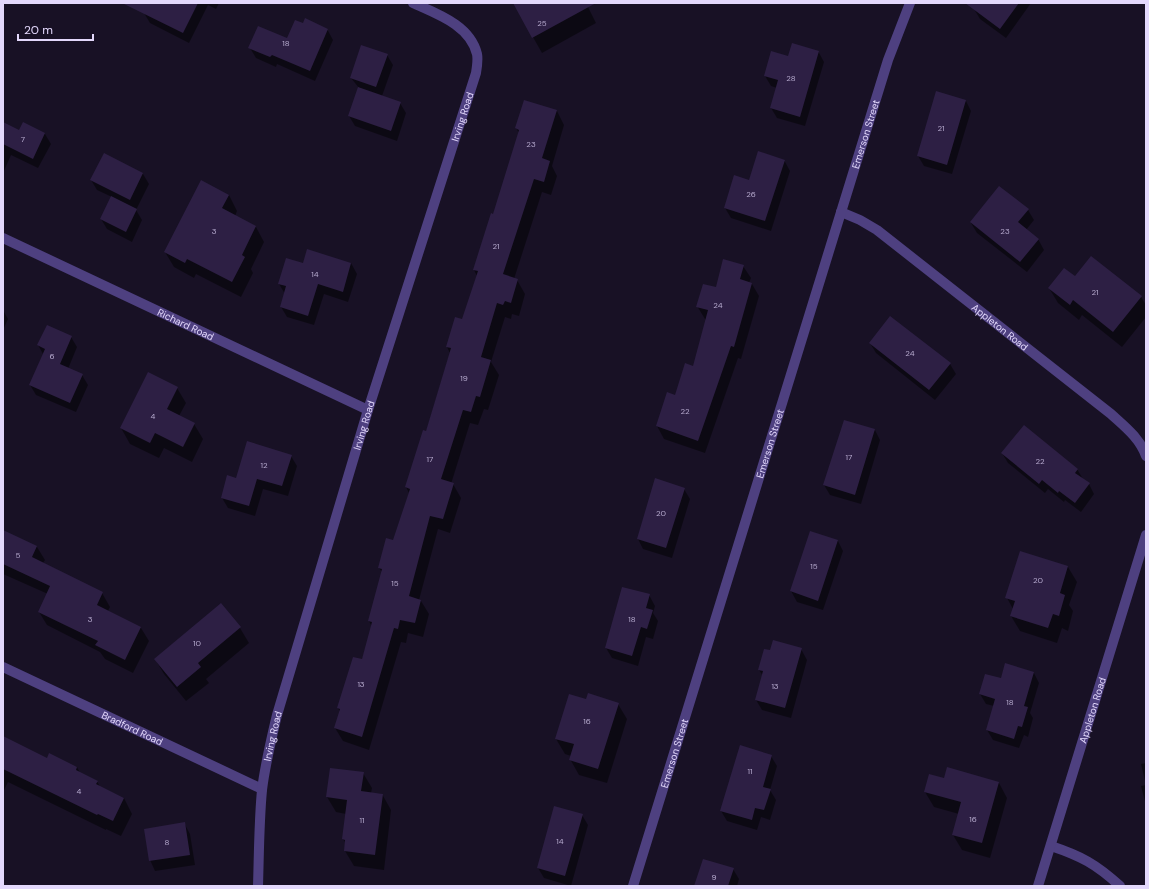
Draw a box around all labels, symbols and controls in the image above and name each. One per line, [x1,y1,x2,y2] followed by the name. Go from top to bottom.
[18,16,93,42] scale bar
[537,18,547,28] house number: 25
[24,22,53,38] text: 20 m
[282,38,290,48] house number: 18
[786,73,796,83] house number: 28
[449,90,476,143] street label: Irving Road
[849,98,882,170] street label: Emerson Street
[937,123,945,133] house number: 21
[21,134,25,144] house number: 7
[526,139,536,149] house number: 23
[746,189,756,199] house number: 26
[212,226,217,236] house number: 3
[1000,226,1010,236] house number: 23
[492,241,500,251] house number: 21
[311,269,319,279] house number: 14
[1091,287,1099,297] house number: 21
[713,300,723,310] house number: 24
[969,301,1031,353] street label: Appleton Road
[155,306,216,343] street label: Richard Road
[905,348,915,358] house number: 24
[49,351,55,361] house number: 6
[460,373,468,383] house number: 19
[350,399,378,452] street label: Irving Road
[680,406,690,416] house number: 22
[753,407,787,480] street label: Emerson Street
[151,411,156,421] house number: 4
[846,452,852,462] house number: 17
[427,454,433,464] house number: 17
[1035,456,1045,466] house number: 22
[260,460,268,470] house number: 12
[656,508,667,518] house number: 20
[16,550,21,560] house number: 5
[810,561,818,571] house number: 15
[1033,575,1044,585] house number: 20
[391,578,399,588] house number: 15
[88,614,93,624] house number: 3
[628,614,636,624] house number: 18
[193,638,202,648] house number: 10
[1076,676,1109,745] street label: Appleton Road
[357,679,365,689] house number: 13
[771,681,779,691] house number: 13
[1006,697,1014,707] house number: 18
[99,708,165,748] street label: Bradford Road
[261,710,285,762] street label: Irving Road
[583,716,591,726] house number: 16
[658,717,691,790] street label: Emerson Street
[748,766,753,776] house number: 11
[77,786,82,796] house number: 4
[969,814,977,824] house number: 16
[360,815,365,825] house number: 11
[556,836,564,846] house number: 14
[165,837,170,847] house number: 8
[711,872,717,882] house number: 9

